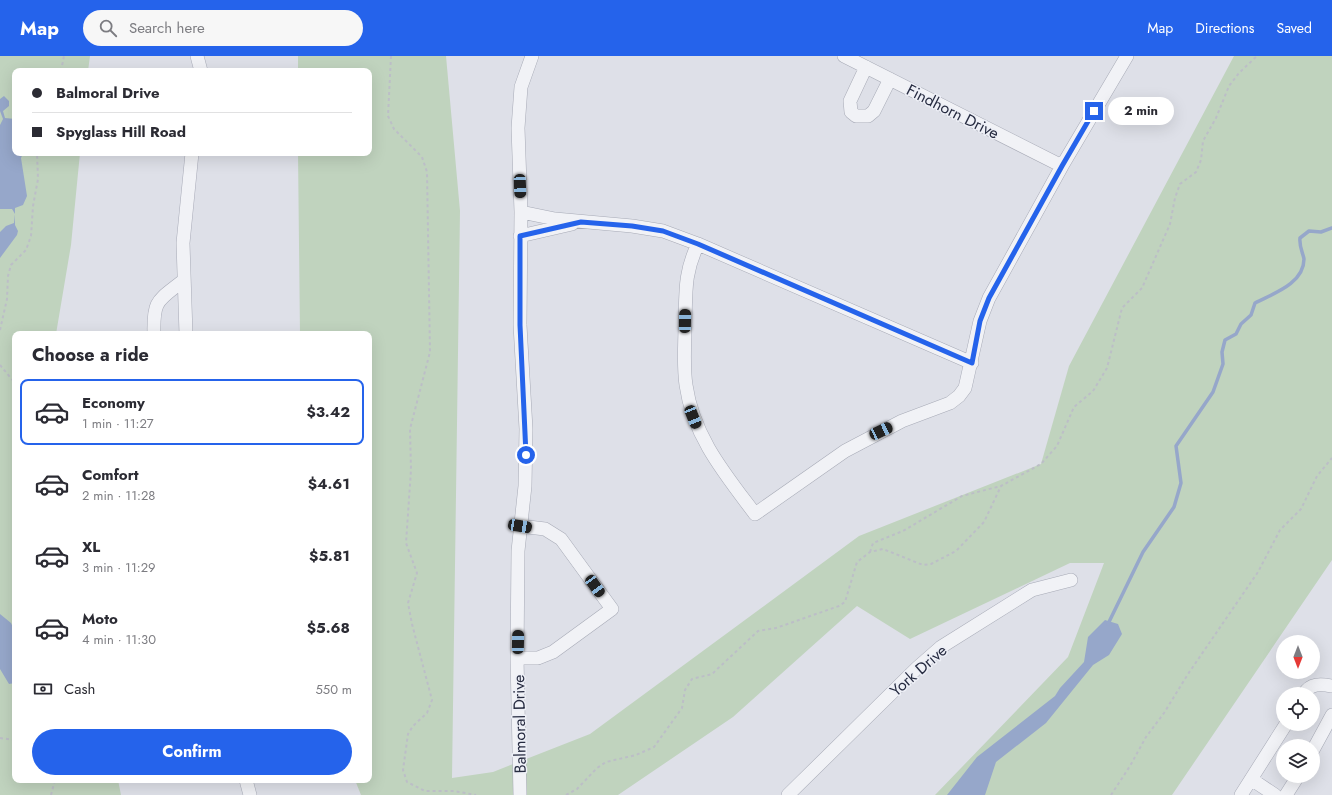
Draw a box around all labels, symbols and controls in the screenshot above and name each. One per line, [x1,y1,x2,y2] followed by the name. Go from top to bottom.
[83,10,363,46] search box
[20,15,59,42] text: Map
[97,17,119,39] icon: search
[129,17,205,39] text: Search here
[1147,18,1173,38] text: Map
[1195,18,1255,38] text: Directions
[1277,18,1312,38] text: Saved
[903,78,1003,145] street label: Findhorn Drive
[56,82,160,104] text: Balmoral Drive
[1108,97,1174,125] callout: 2 min
[1124,101,1158,120] text: 2 min
[1085,102,1103,120] route end
[56,121,186,143] text: Spyglass Hill Road
[514,174,526,198] car
[679,309,691,333] car
[32,342,149,368] text: Choose a ride
[82,392,145,414] text: Economy
[34,394,70,430] icon: car
[306,401,350,423] text: $3.42
[683,404,703,430] car
[82,414,154,433] text: 1 min · 11:27
[868,420,894,442] car
[517,446,535,464] route start
[82,464,139,486] text: Comfort
[34,466,70,502] icon: car
[308,473,350,495] text: $4.61
[82,486,155,505] text: 2 min · 11:28
[507,518,533,534] car
[82,536,100,558] text: XL
[34,538,70,574] icon: car
[309,545,350,567] text: $5.81
[82,558,156,577] text: 3 min · 11:29
[583,573,607,599] car
[82,608,118,630] text: Moto
[34,610,70,646] icon: car
[307,617,350,639] text: $5.68
[82,630,156,649] text: 4 min · 11:30
[512,630,524,654] car
[1276,635,1320,679] north arrow
[1276,635,1320,783] map controls
[885,639,952,702] street label: York Drive
[507,674,532,774] street label: Balmoral Drive
[32,678,54,700] icon: cash
[64,678,95,700] text: Cash
[315,680,352,699] text: 550 m
[1276,687,1320,731] button: locate
[32,729,352,775] button: Confirm
[1276,739,1320,783] button: layers

